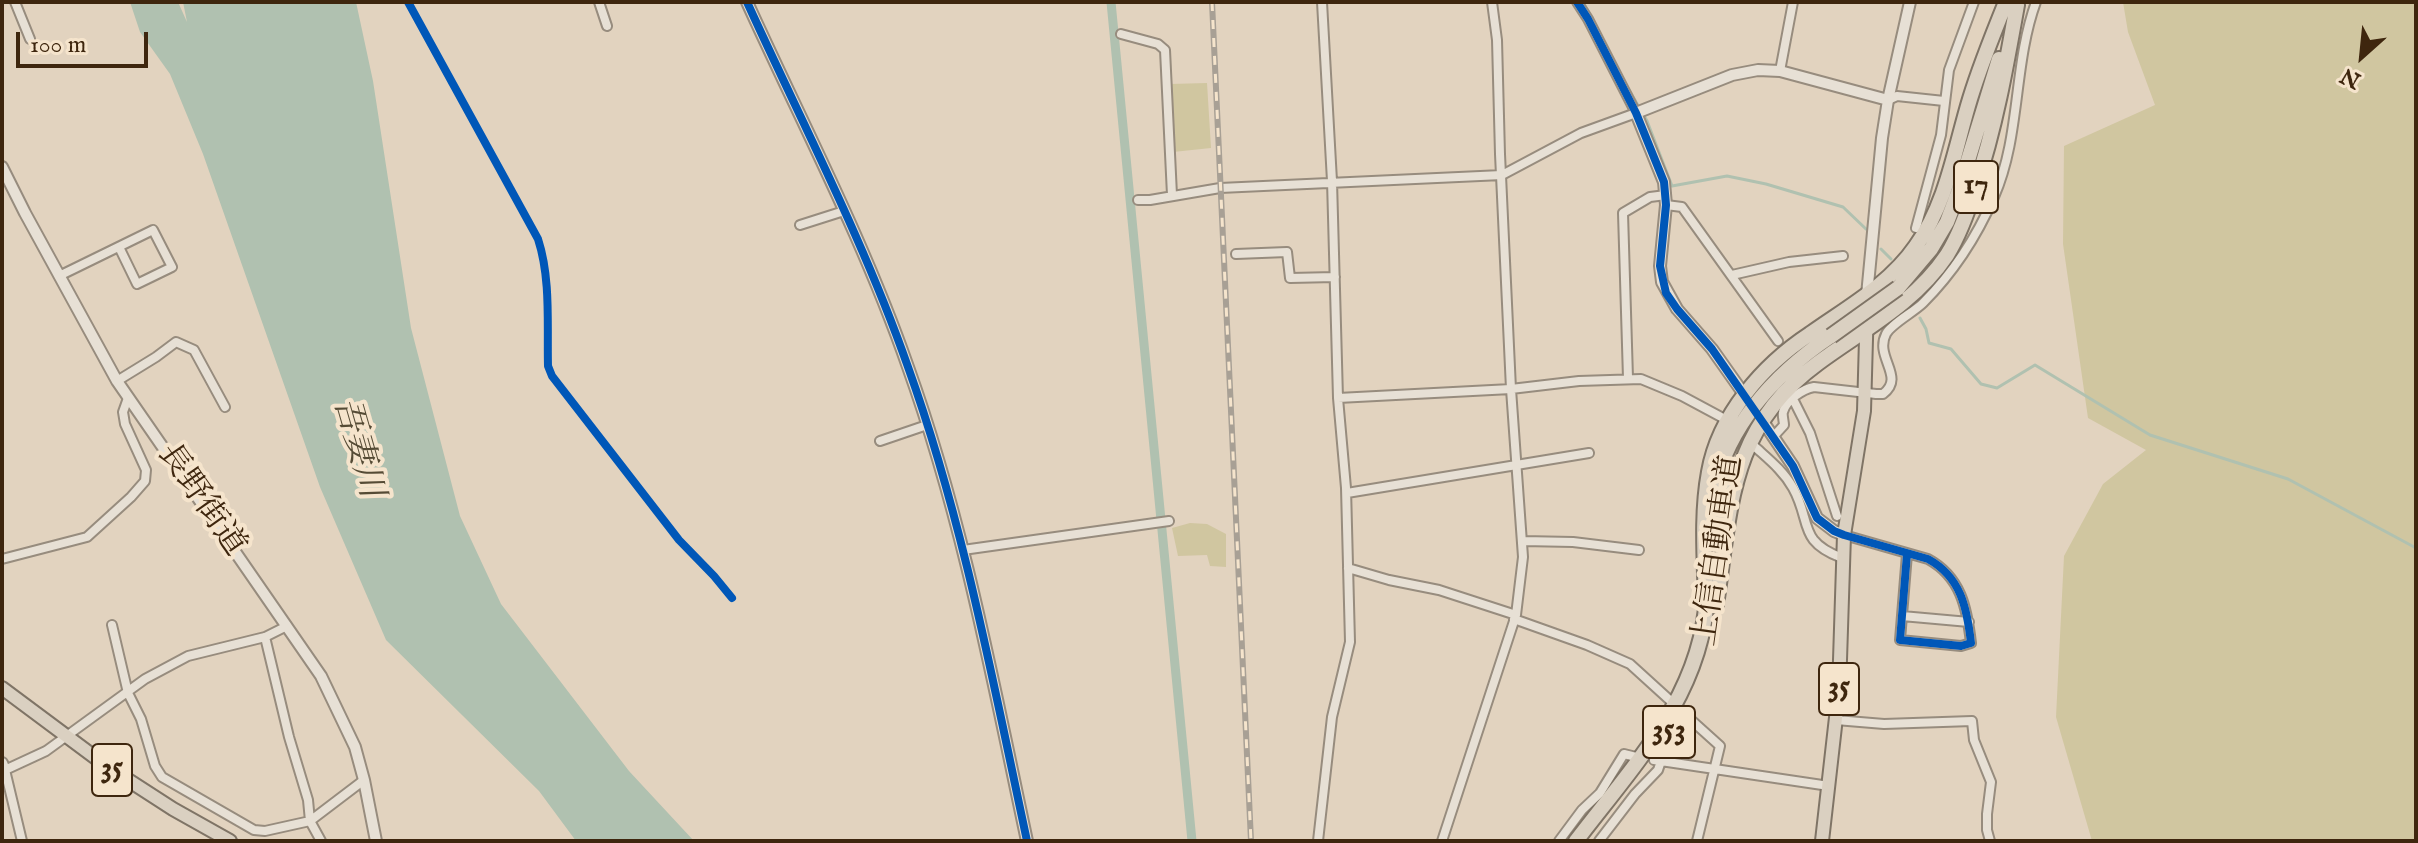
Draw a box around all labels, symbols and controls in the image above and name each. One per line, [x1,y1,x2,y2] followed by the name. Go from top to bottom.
[20,16,152,66] scale bar
[2322,16,2402,96] north arrow
[30,30,86,61] text: 100 m
[2336,61,2366,94] text: N
[1954,161,1998,213] road number: 17
[322,393,390,503] water label: 吾妻川
[148,438,252,564] street label: 長野街道
[1688,453,1752,649] street label: 上信自動車道
[1819,663,1859,715] road number: 35
[1643,706,1695,758] road number: 353
[92,744,132,796] road number: 35

